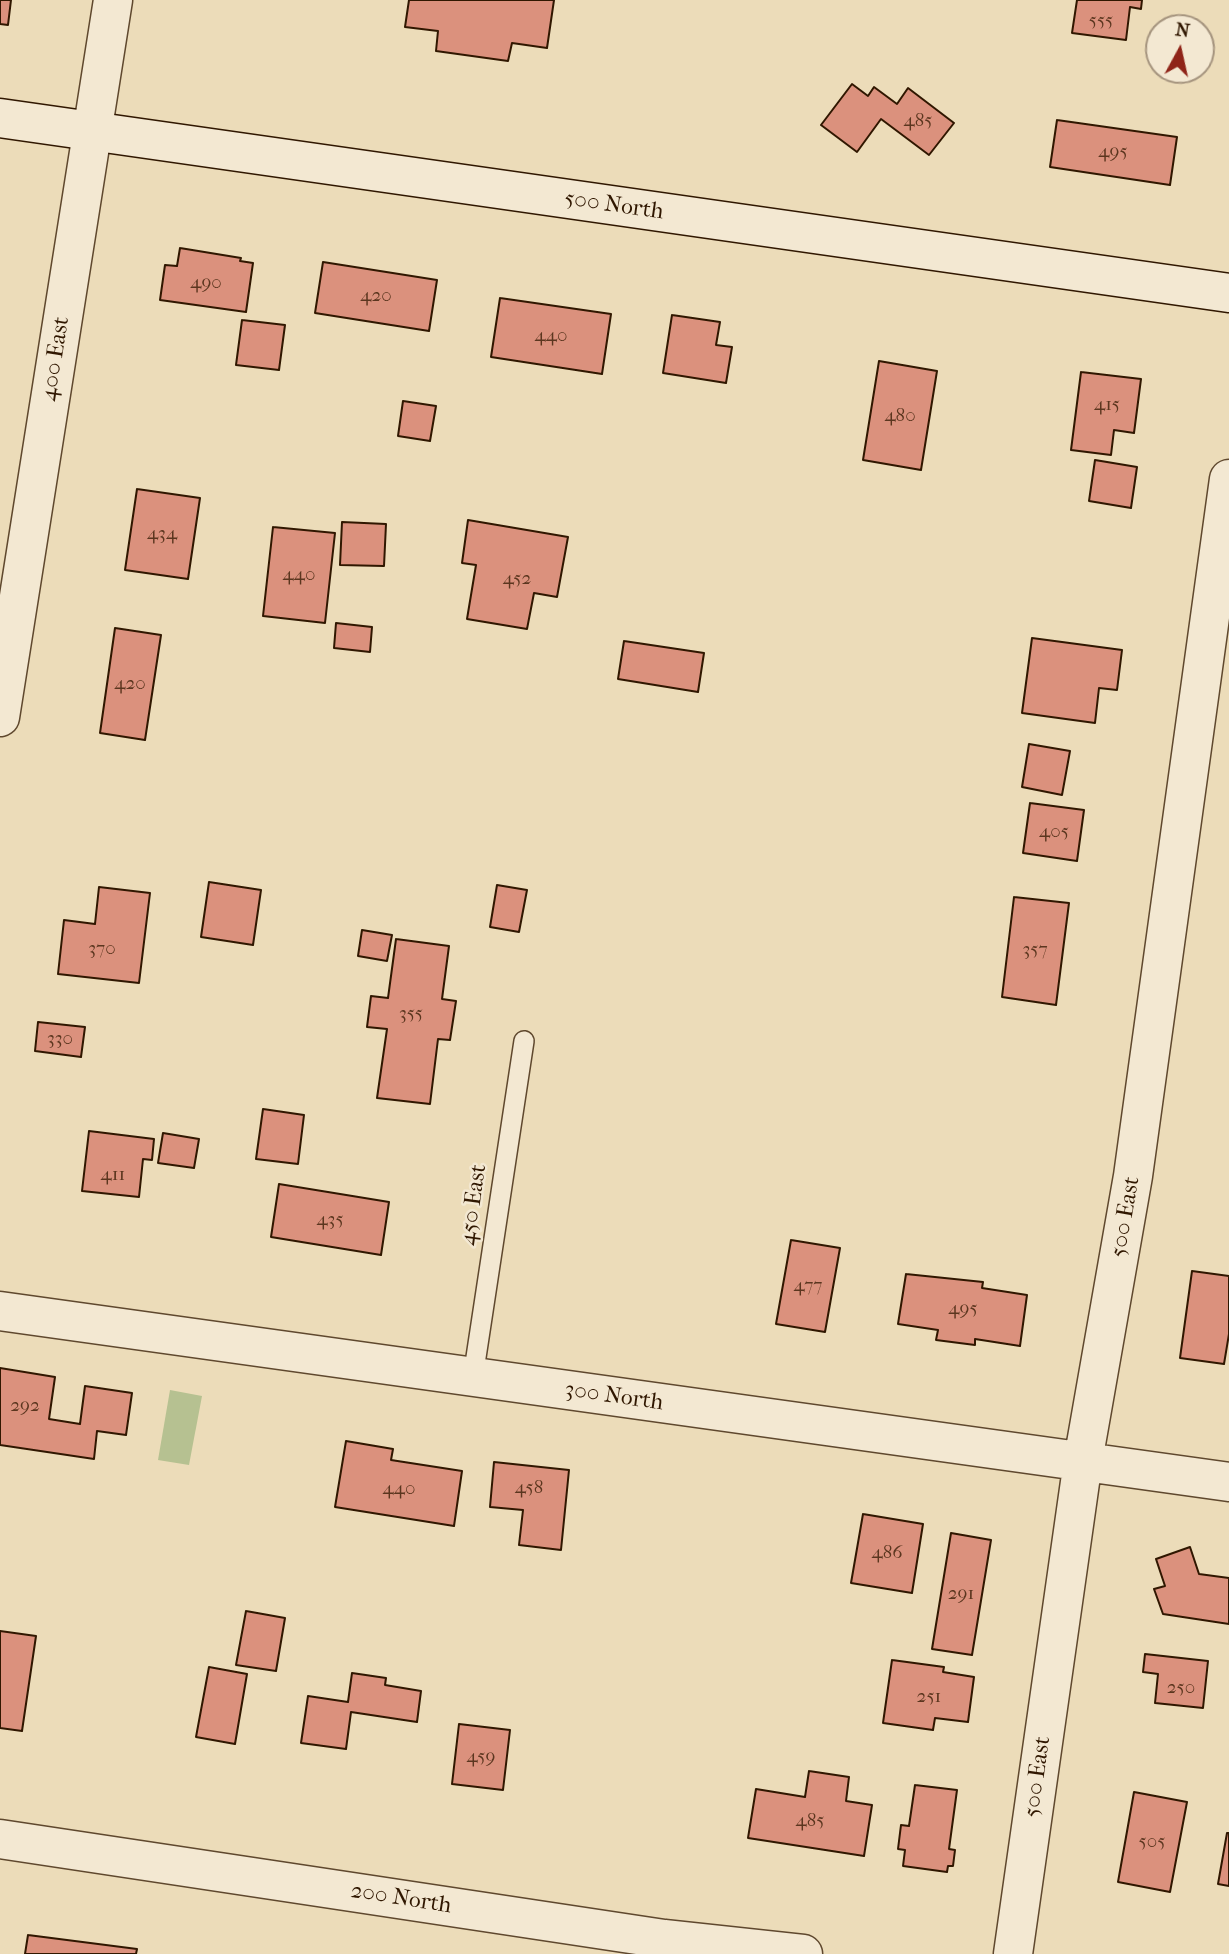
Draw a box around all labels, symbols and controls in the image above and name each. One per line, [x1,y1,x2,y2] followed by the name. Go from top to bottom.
[1089,10,1113,32] house number: 555
[1145,14,1215,84] north arrow
[1174,18,1191,42] text: N
[904,110,932,132] house number: 485
[1098,141,1128,163] house number: 495
[563,185,665,227] street label: 500 North
[190,272,222,294] house number: 490
[360,285,392,307] house number: 420
[36,315,76,403] street label: 400 East
[534,325,568,347] house number: 440
[1094,394,1120,416] house number: 415
[884,405,916,427] house number: 480
[147,523,177,545] house number: 434
[282,564,316,586] house number: 440
[503,568,531,590] house number: 452
[114,673,146,695] house number: 420
[1039,821,1069,843] house number: 405
[88,938,116,960] house number: 370
[1022,939,1048,961] house number: 357
[399,1003,423,1025] house number: 355
[47,1028,73,1050] house number: 330
[455,1163,493,1247] street label: 450 East
[101,1164,125,1186] house number: 411
[1105,1174,1147,1260] street label: 500 East
[316,1209,344,1231] house number: 435
[793,1275,823,1297] house number: 477
[948,1298,978,1320] house number: 495
[563,1376,665,1418] street label: 300 North
[10,1395,40,1417] house number: 292
[515,1477,543,1499] house number: 458
[382,1478,416,1500] house number: 440
[871,1542,903,1564] house number: 486
[948,1583,974,1605] house number: 291
[1167,1677,1195,1699] house number: 250
[917,1686,941,1708] house number: 251
[1019,1735,1057,1819] street label: 500 East
[467,1746,495,1768] house number: 459
[796,1810,824,1832] house number: 485
[1139,1831,1165,1853] house number: 505
[349,1877,453,1921] street label: 200 North

